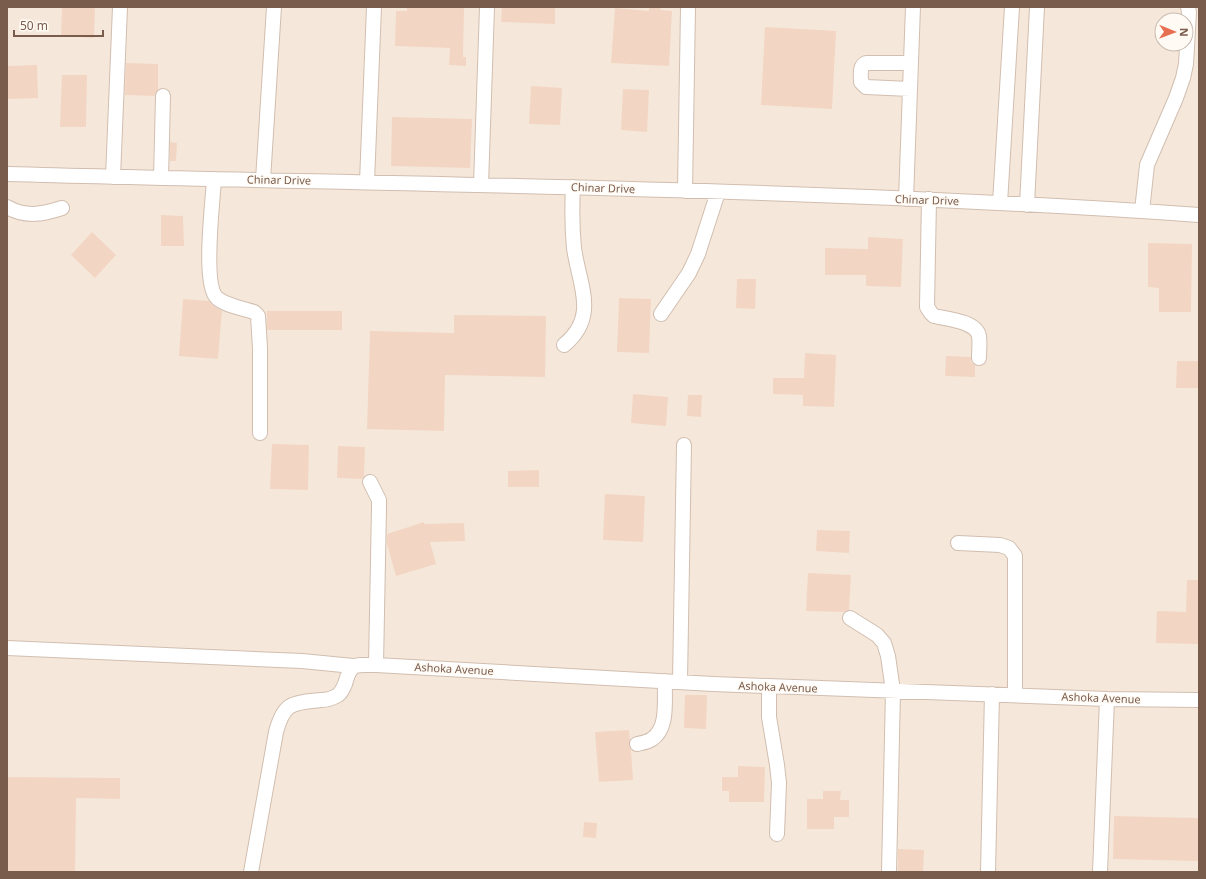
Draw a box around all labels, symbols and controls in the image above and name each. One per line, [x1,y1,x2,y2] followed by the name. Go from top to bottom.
[14,12,103,38] scale bar
[1154,12,1194,52] north arrow
[20,17,48,34] text: 50 m
[1177,28,1192,37] text: N
[247,171,311,188] street label: Chinar Drive
[571,179,635,196] street label: Chinar Drive
[895,191,959,208] street label: Chinar Drive
[414,659,494,678] street label: Ashoka Avenue
[738,678,818,695] street label: Ashoka Avenue
[1061,689,1141,706] street label: Ashoka Avenue

